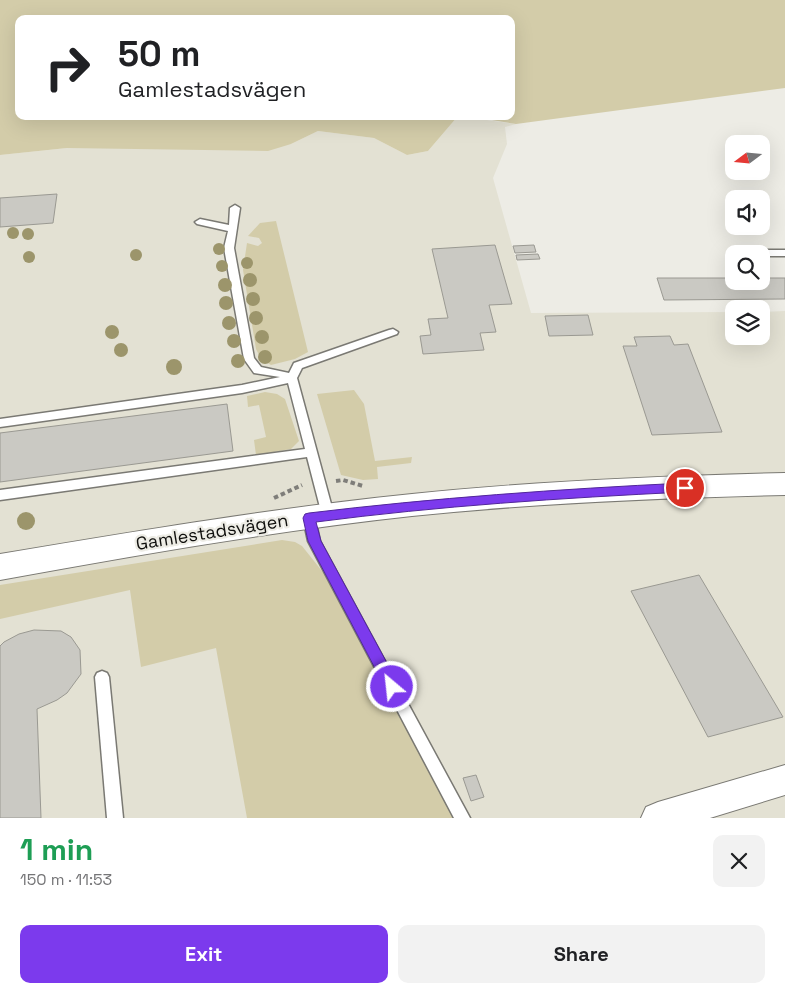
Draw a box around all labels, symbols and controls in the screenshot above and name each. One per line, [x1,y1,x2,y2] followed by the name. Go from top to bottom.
[118,32,200,76] text: 50 m
[35,35,100,100] icon: right
[118,75,306,103] text: Gamlestadsvägen
[725,135,770,180] north arrow
[725,135,770,345] map controls
[725,190,770,235] button: sound
[725,245,770,290] button: search
[725,300,770,345] button: layers
[664,467,706,509] pin
[671,474,699,502] icon: arrive
[134,508,290,555] street label: Gamlestadsvägen
[365,660,417,712] position arrow
[20,830,93,869] text: 1 min
[713,835,765,887] button: close
[20,869,112,890] text: 150 m · 11:53
[20,925,388,983] button: Exit
[398,925,765,983] button: Share

